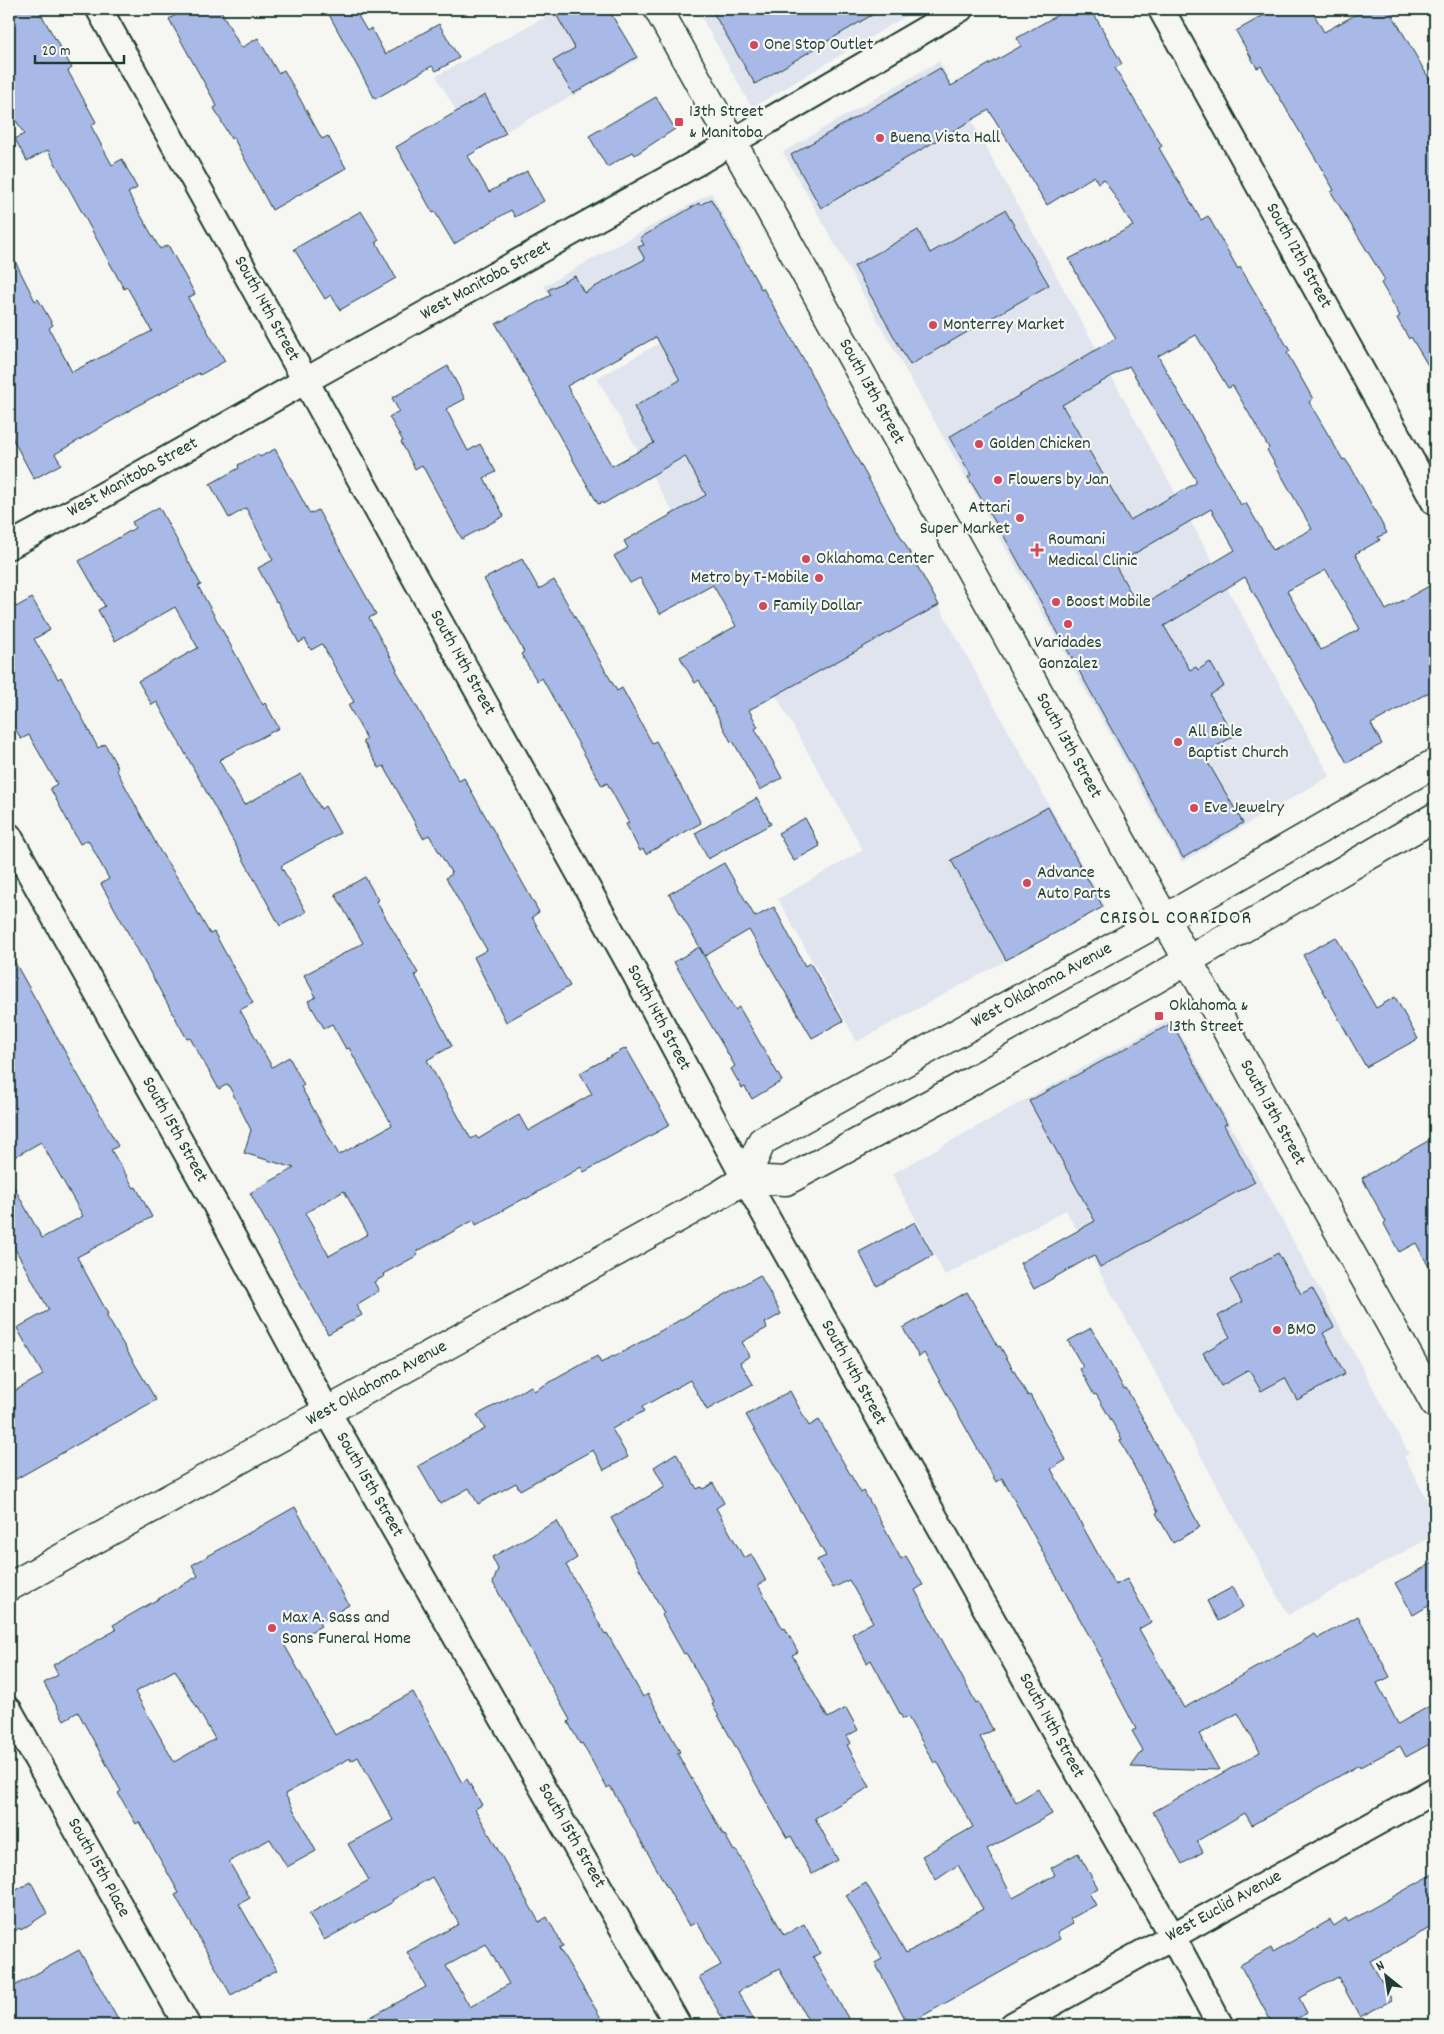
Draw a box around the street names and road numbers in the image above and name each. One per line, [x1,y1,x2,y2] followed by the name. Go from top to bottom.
[1259,199,1338,314] street label: South 12th Street
[416,235,556,327] street label: West Manitoba Street
[227,252,305,366] street label: South 14th Street
[832,335,911,450] street label: South 13th Street
[63,432,203,524] street label: West Manitoba Street
[423,606,501,720] street label: South 14th Street
[1029,689,1108,804] street label: South 13th Street
[967,937,1117,1035] street label: West Oklahoma Avenue
[620,961,697,1076] street label: South 14th Street
[1233,1056,1312,1171] street label: South 13th Street
[135,1072,214,1188] street label: South 15th Street
[814,1316,892,1430] street label: South 14th Street
[302,1335,452,1433] street label: West Oklahoma Avenue
[329,1428,409,1543] street label: South 15th Street
[1012,1669,1090,1783] street label: South 14th Street
[531,1779,611,1894] street label: South 15th Street
[60,1814,136,1922] street label: South 15th Place
[1161,1865,1287,1949] street label: West Euclid Avenue

